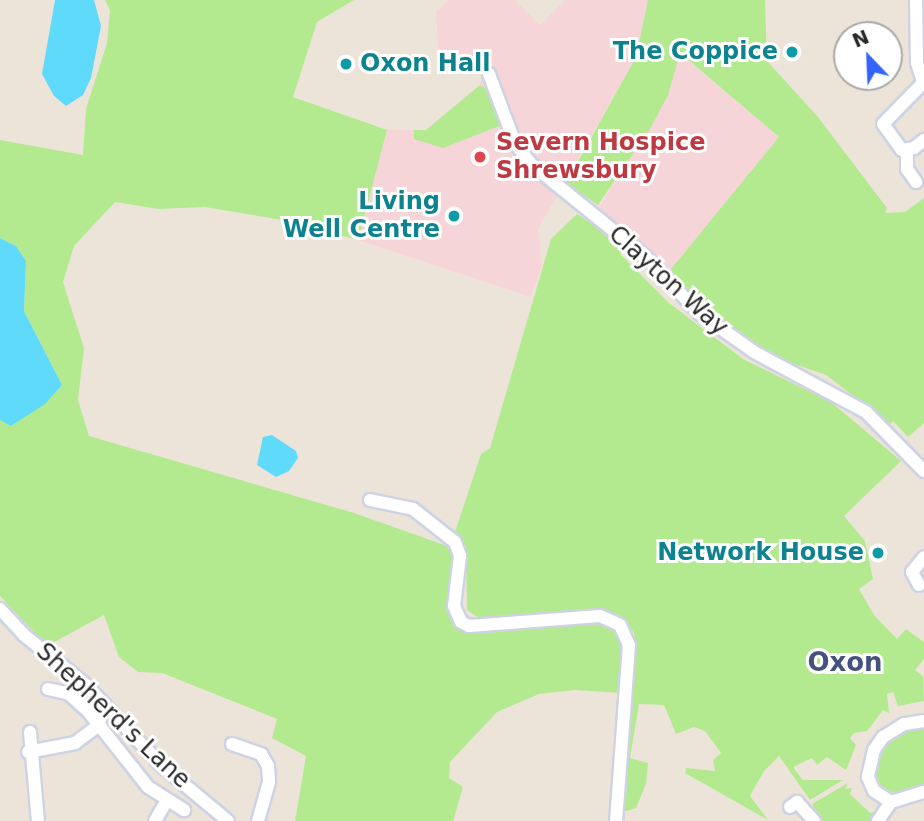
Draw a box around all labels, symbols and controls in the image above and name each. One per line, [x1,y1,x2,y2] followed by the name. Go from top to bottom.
[833,21,903,91] north arrow
[849,25,872,52] text: N
[613,38,778,66] place label: The Coppice
[784,44,800,60] marker: The Coppice
[360,50,491,78] place label: Oxon Hall
[338,56,354,72] marker: Oxon Hall
[496,129,706,185] place label: Severn Hospice Shrewsbury
[470,147,490,167] marker: Severn Hospice Shrewsbury
[283,188,440,244] place label: Living Well Centre
[446,208,462,224] marker: Living Well Centre
[602,220,734,342] street label: Clayton Way
[657,539,864,567] place label: Network House
[870,545,886,561] marker: Network House
[30,637,196,795] street label: Shepherd's Lane
[807,647,883,679] district label: Oxon

